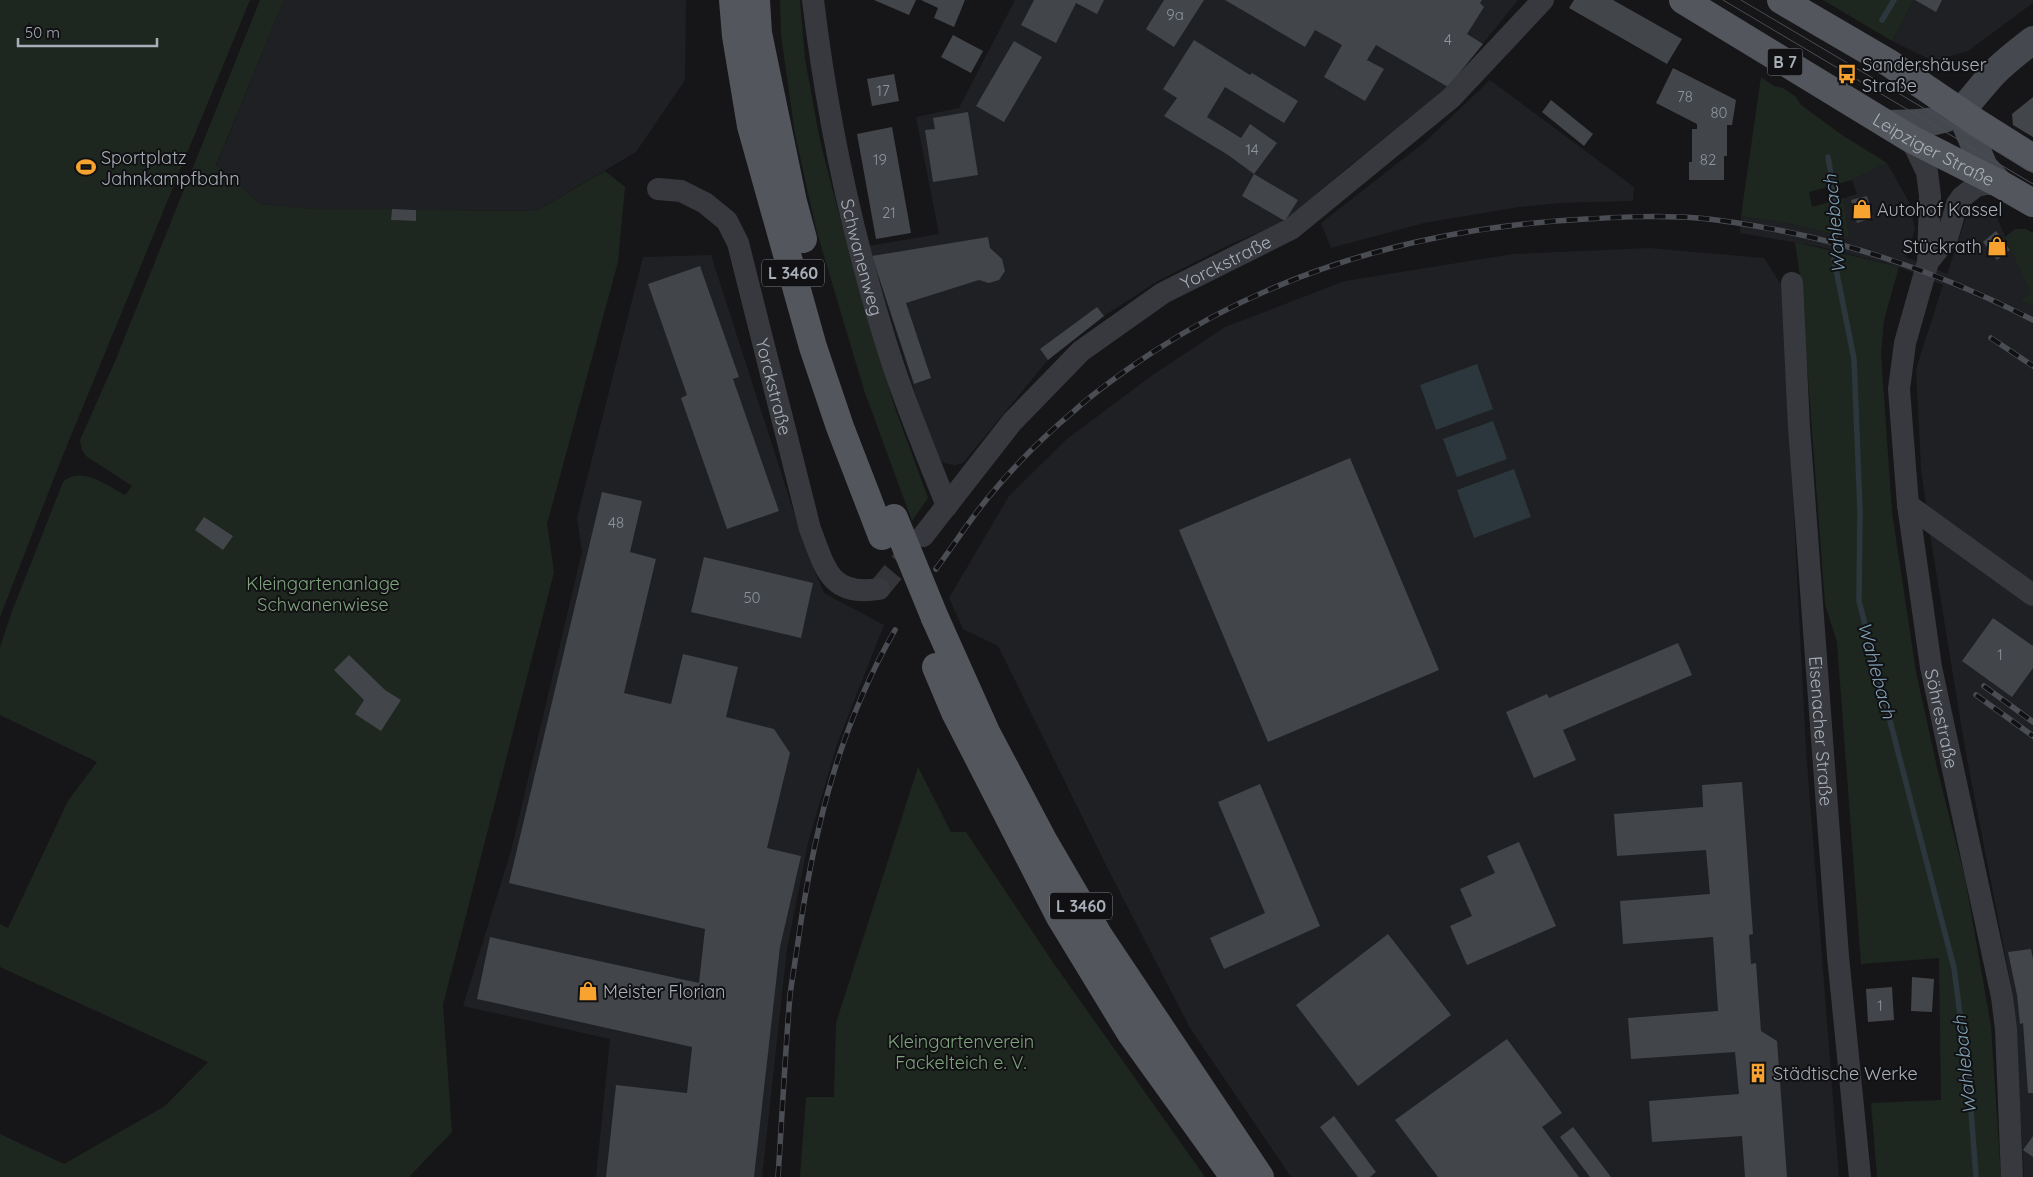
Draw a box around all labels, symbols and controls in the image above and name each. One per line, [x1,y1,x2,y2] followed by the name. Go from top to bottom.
[1166,5,1184,24] house number: 9a
[18,15,156,47] scale bar
[25,23,60,42] text: 50 m
[1444,30,1452,49] house number: 4
[1768,48,1802,76] road number: B 7
[1862,53,1987,97] place label: Sandershäuser Straße
[1836,63,1858,85] bus stop icon: Sandershäuser Straße
[876,81,890,100] house number: 17
[1677,87,1693,106] house number: 78
[1710,103,1728,122] house number: 80
[1869,107,1999,191] street label: Leipziger Straße
[1245,140,1259,159] house number: 14
[101,146,240,190] place label: Sportplatz Jahnkampfbahn
[873,150,887,169] house number: 19
[1700,150,1716,169] house number: 82
[75,156,97,178] sports icon: Sportplatz Jahnkampfbahn
[1818,172,1850,274] water label: Wahlebach
[836,196,889,318] street label: Schwanenweg
[1851,198,1873,220] shop icon: Autohof Kassel
[1877,198,2002,221] place label: Autohof Kassel
[882,203,896,222] house number: 21
[1176,229,1275,294] street label: Yorckstraße
[1903,235,1982,258] place label: Stückrath
[1986,235,2008,257] shop icon: Stückrath
[762,260,824,286] road number: L 3460
[751,336,797,437] street label: Yorckstraße
[608,513,624,532] house number: 48
[246,572,400,616] park label: Kleingartenanlage Schwanenwiese
[743,588,761,607] house number: 50
[1853,619,1902,722] water label: Wahlebach
[1997,645,2003,664] house number: 1
[1804,655,1838,807] street label: Eisenacher Straße
[1920,667,1964,771] street label: Söhrestraße
[1050,892,1112,919] road number: L 3460
[577,980,599,1002] shop icon: Meister Florian
[603,980,726,1003] place label: Meister Florian
[1877,996,1883,1015] house number: 1
[1947,1013,1981,1116] water label: Wahlebach
[888,1030,1034,1074] park label: Kleingartenverein Fackelteich e. V.
[1747,1062,1769,1084] building icon: Städtische Werke
[1773,1062,1918,1085] place label: Städtische Werke

